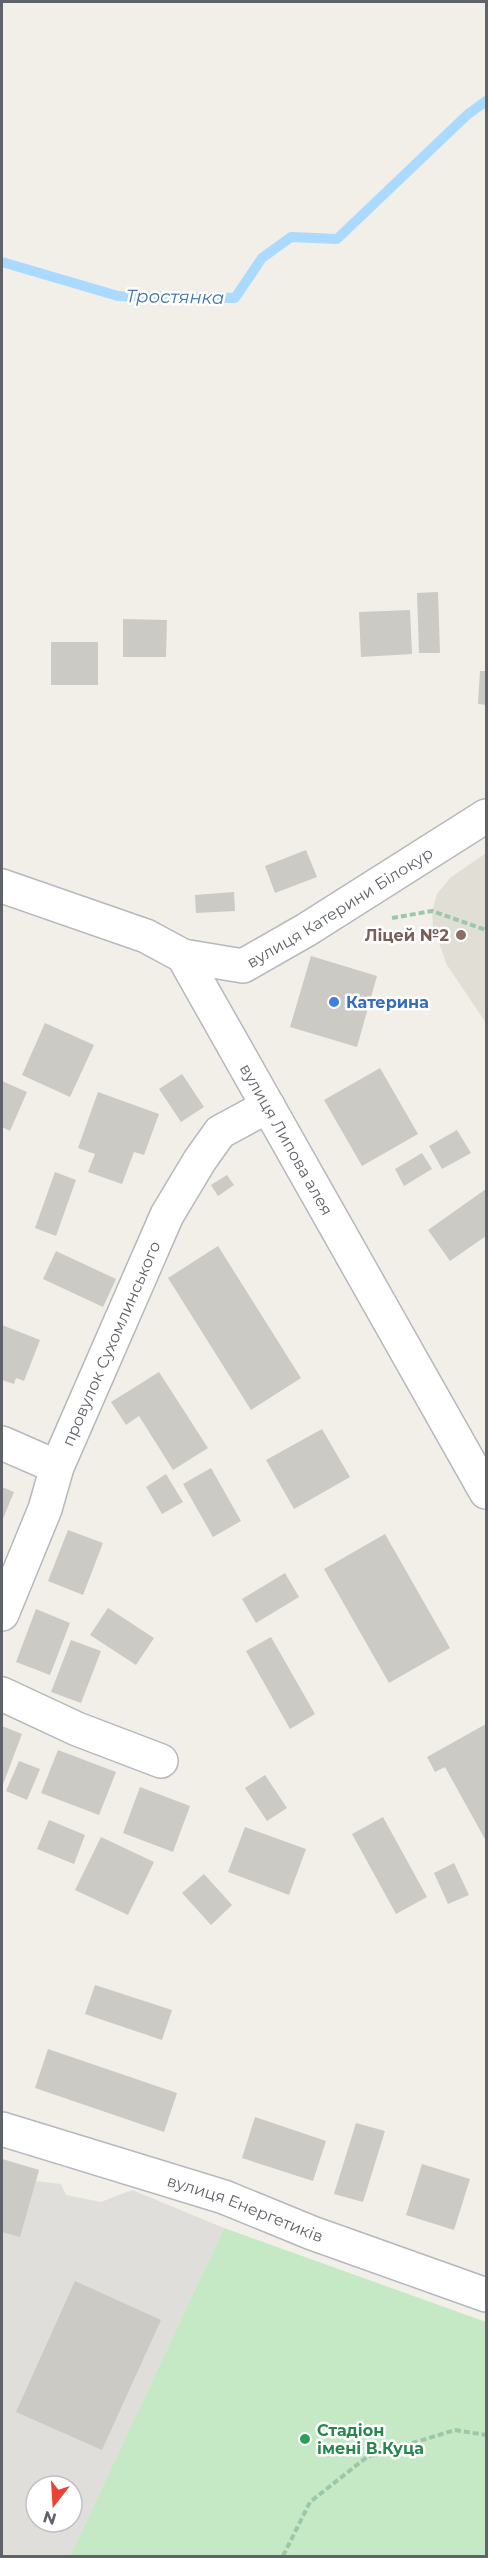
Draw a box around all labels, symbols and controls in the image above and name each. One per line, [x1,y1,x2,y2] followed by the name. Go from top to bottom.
[126,285,224,309] water label: Тростянка
[243,843,436,971] street label: вулиця Катерини Білокур
[365,926,449,945] place label: Ліцей №2
[454,928,468,942] marker: Ліцей №2
[346,993,429,1012] place label: Катерина
[327,995,341,1009] marker: Катерина
[236,1060,337,1218] street label: вулиця Липова алея
[58,1238,164,1449] street label: провулок Сухомлинського
[165,2171,326,2246] street label: вулиця Енергетиків
[317,2421,424,2458] place label: Стадіон імені В.Куца
[298,2432,312,2446] marker: Стадіон імені В.Куца
[24,2474,84,2534] north arrow
[41,2507,59,2529] text: N

